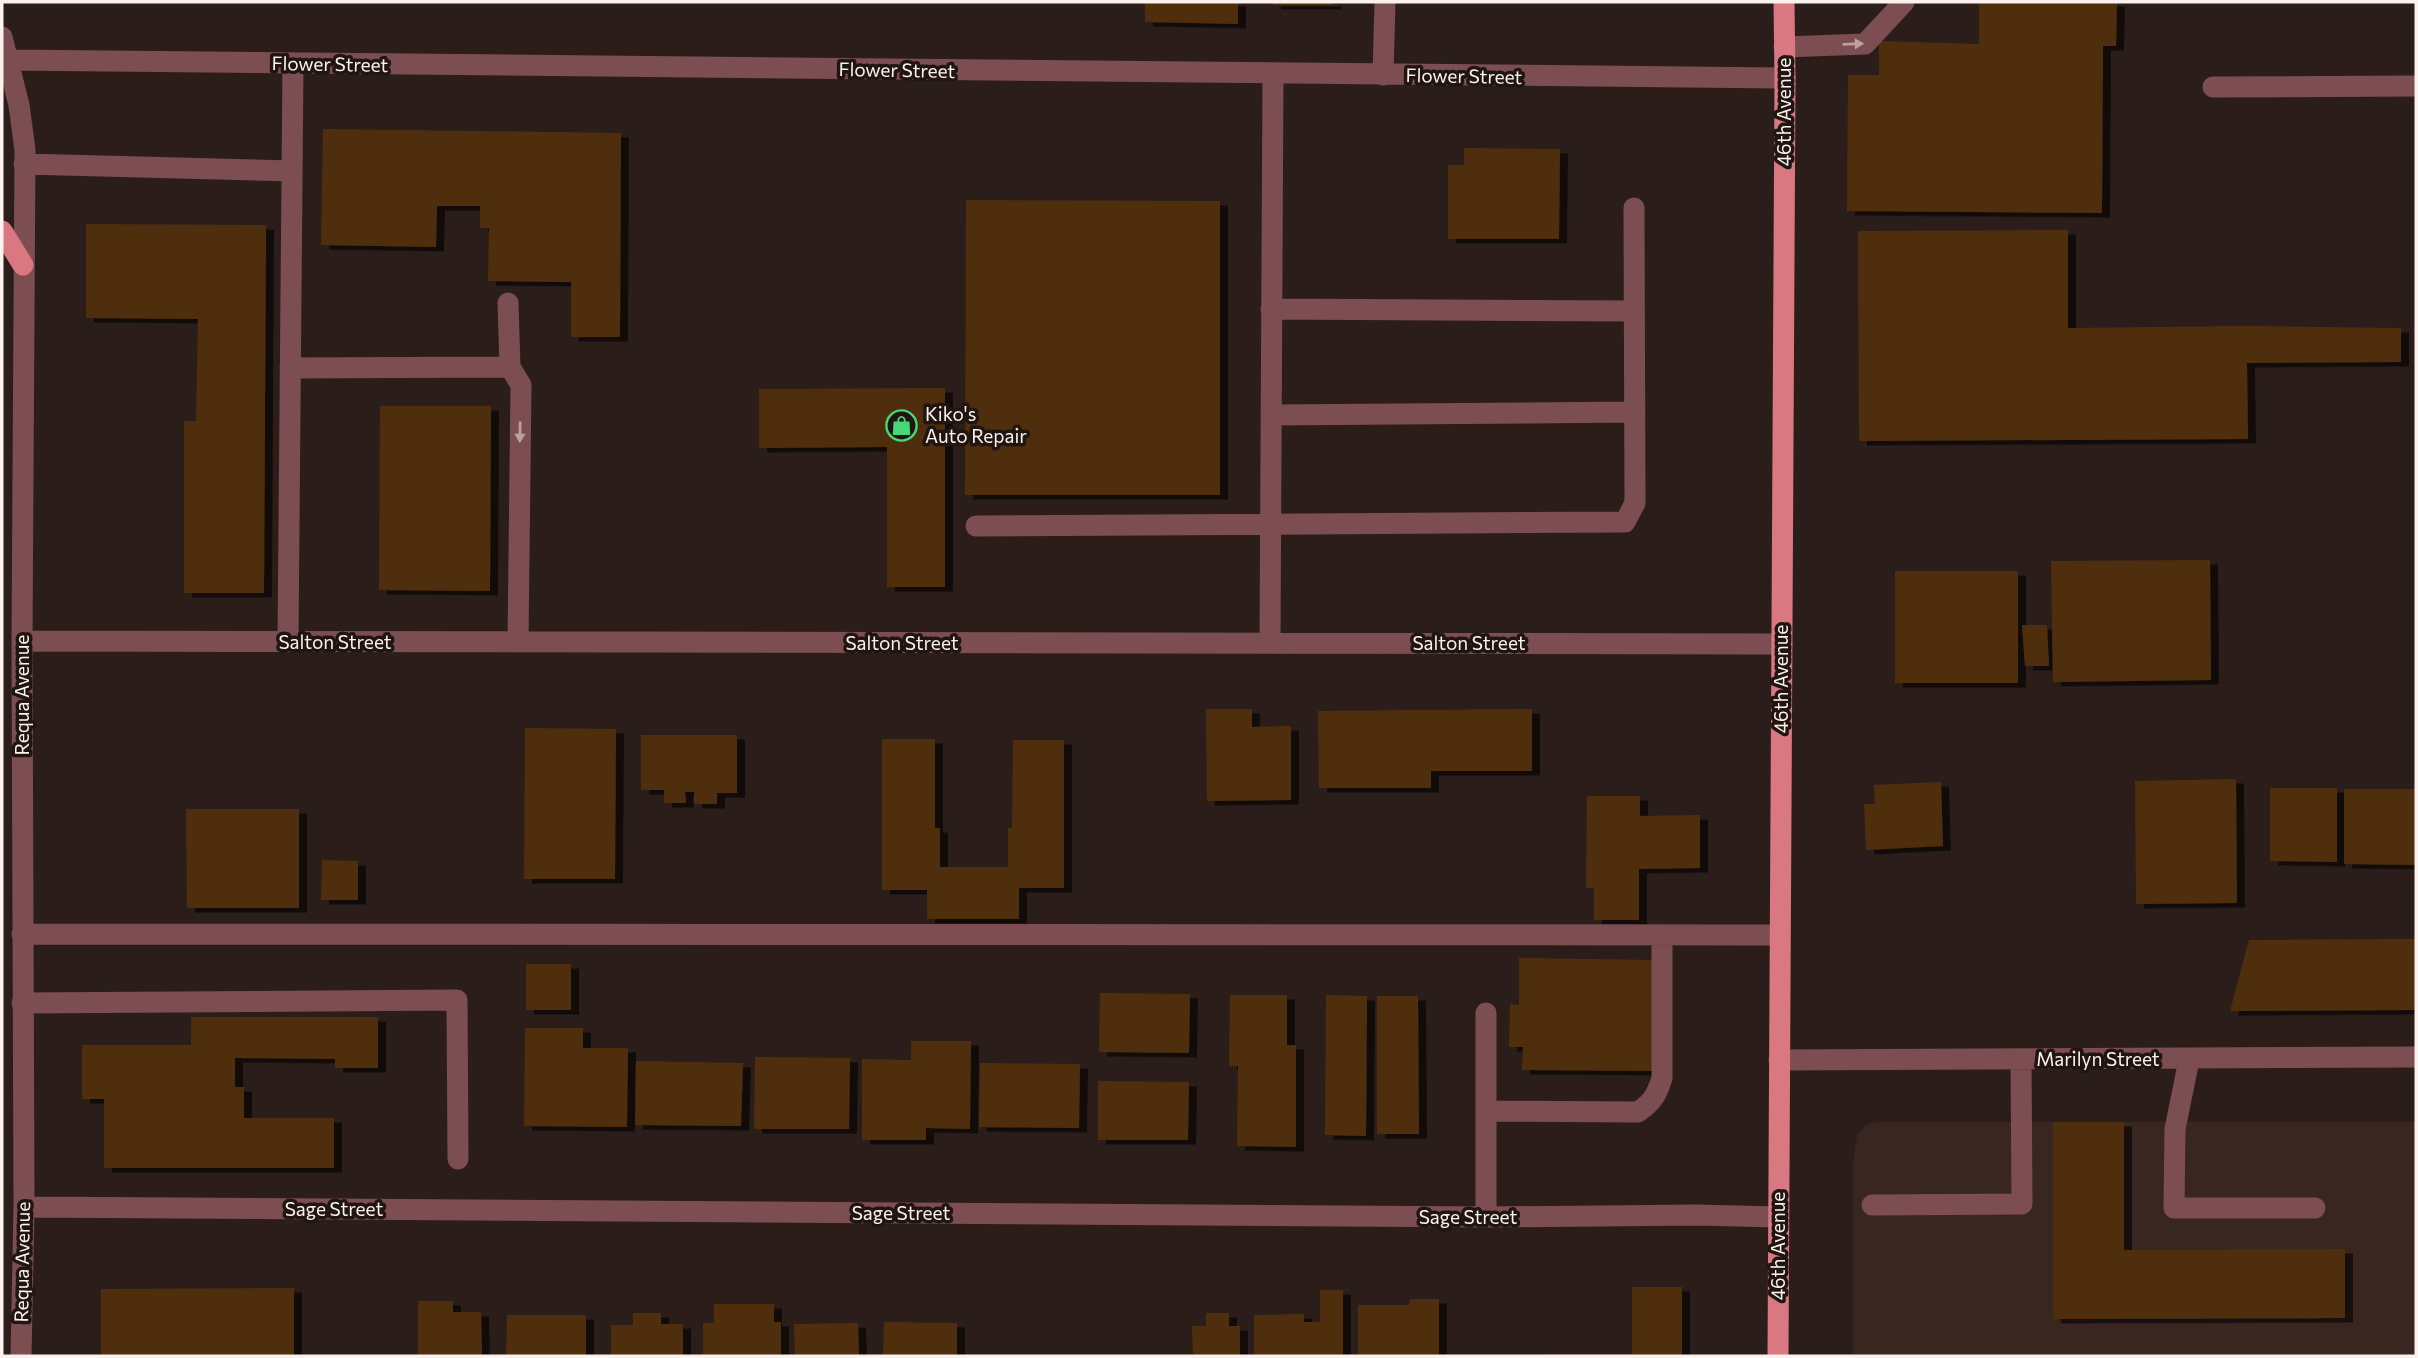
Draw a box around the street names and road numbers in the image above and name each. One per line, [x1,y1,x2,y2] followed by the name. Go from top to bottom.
[272,51,389,76] street label: Flower Street
[839,57,956,82] street label: Flower Street
[1772,58,1795,166] street label: 46th Avenue
[1406,63,1523,88] street label: Flower Street
[1769,625,1792,733] street label: 46th Avenue
[278,630,392,653] street label: Salton Street
[845,631,959,654] street label: Salton Street
[1412,631,1526,654] street label: Salton Street
[10,635,33,755] street label: Requa Avenue
[2036,1047,2160,1070] street label: Marilyn Street
[1766,1192,1789,1300] street label: 46th Avenue
[285,1197,383,1220] street label: Sage Street
[9,1201,34,1323] street label: Requa Avenue
[852,1201,950,1224] street label: Sage Street
[1419,1205,1517,1228] street label: Sage Street

